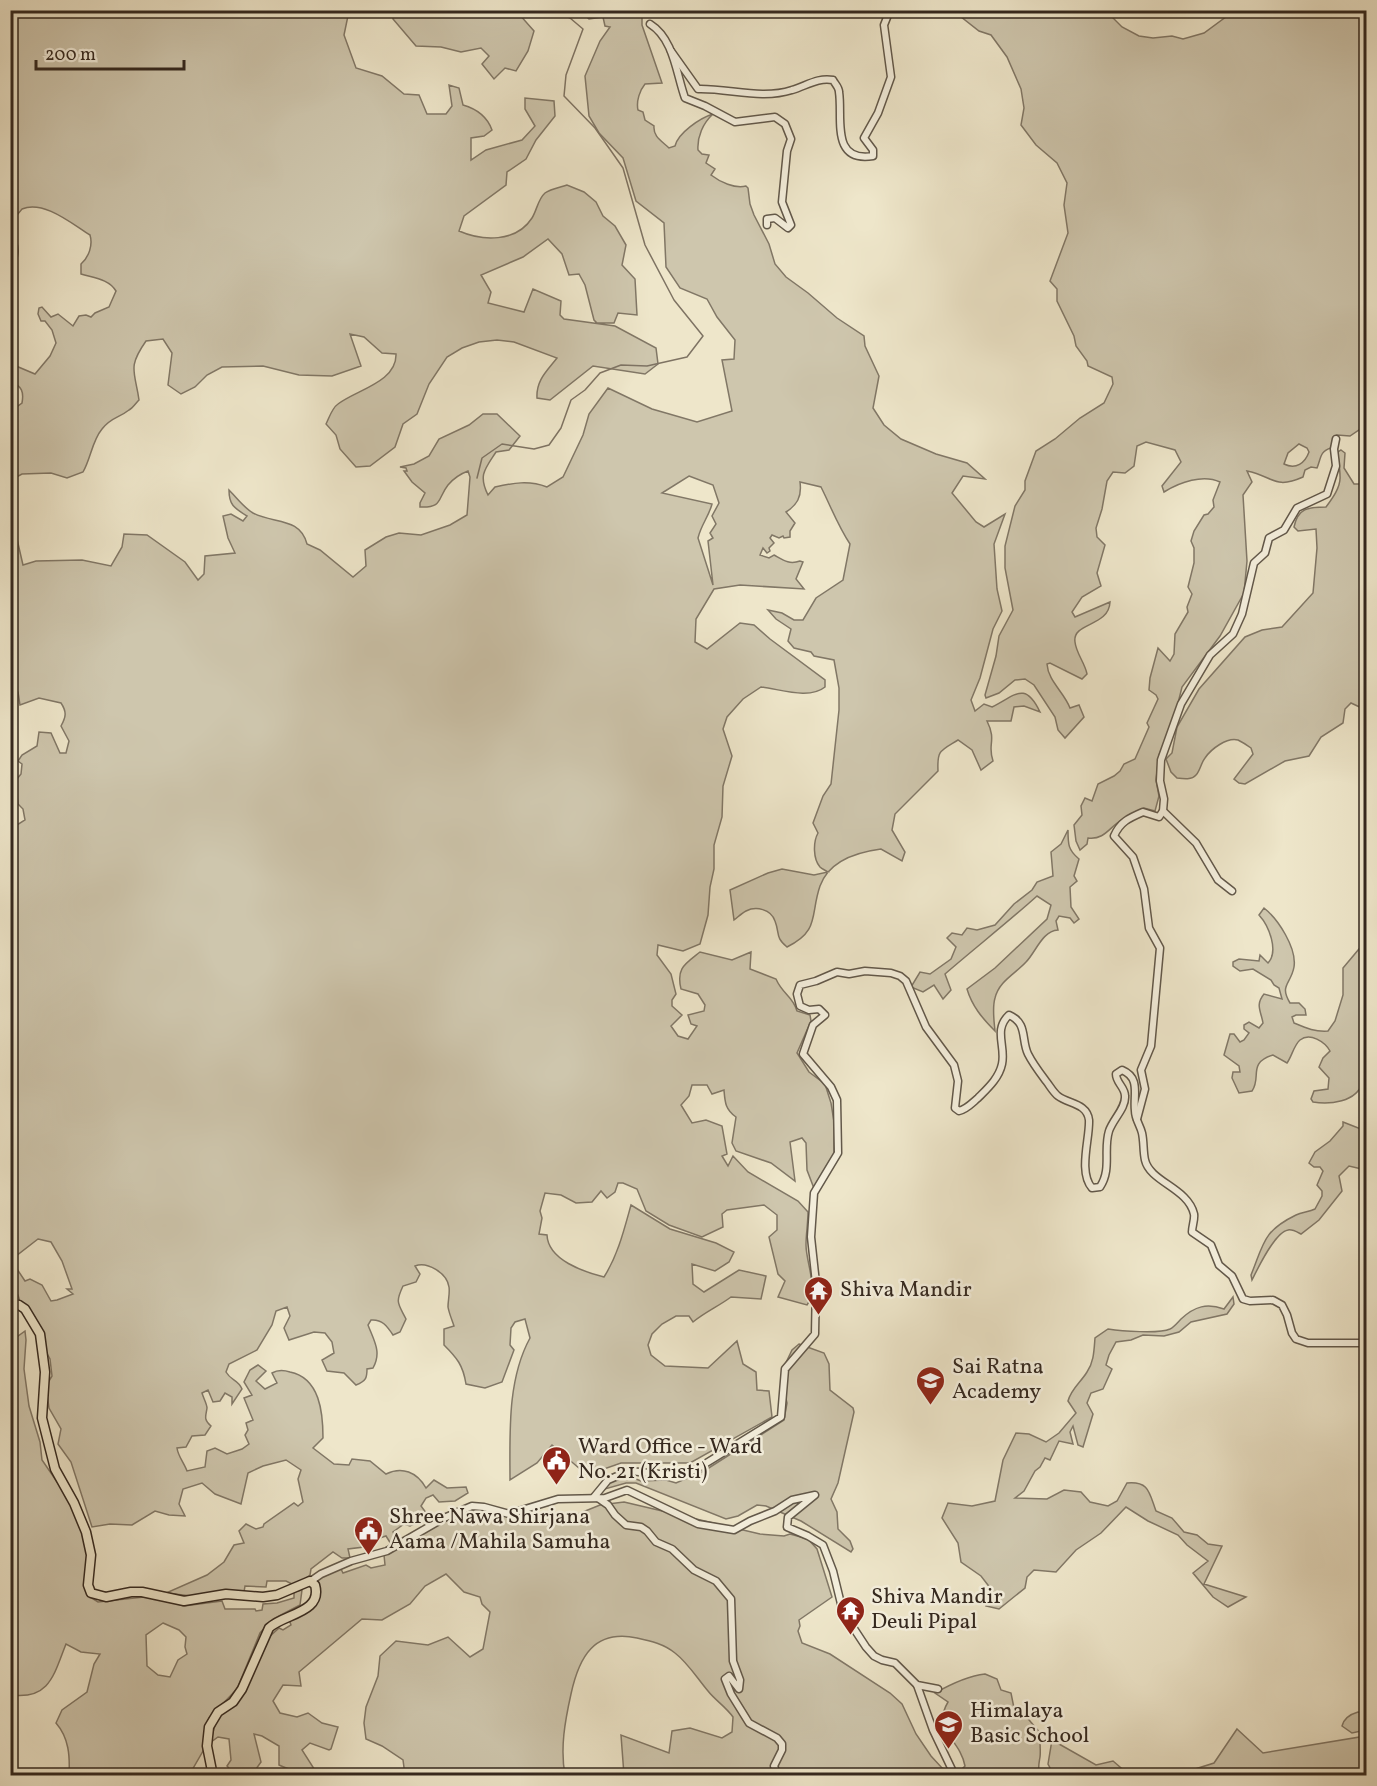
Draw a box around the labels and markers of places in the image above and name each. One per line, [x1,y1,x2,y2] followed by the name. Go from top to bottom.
[803,1274,835,1316] temple icon: Shiva Mandir
[840,1275,972,1306] place label: Shiva Mandir
[952,1352,1044,1408] place label: Sai Ratna Academy
[915,1364,947,1406] school or university icon: Sai Ratna Academy
[578,1432,762,1488] place label: Ward Office - Ward No. 21 (Kristi)
[541,1444,573,1486] public building icon: Ward Office - Ward No. 21 (Kristi)
[389,1502,610,1558] place label: Shree Nawa Shirjana Aama /Mahila Samuha
[352,1514,384,1556] public building icon: Shree Nawa Shirjana Aama /Mahila Samuha
[871,1582,1003,1638] place label: Shiva Mandir Deuli Pipal
[834,1594,866,1636] temple icon: Shiva Mandir Deuli Pipal
[970,1696,1089,1752] place label: Himalaya Basic School
[933,1708,965,1750] school or university icon: Himalaya Basic School

